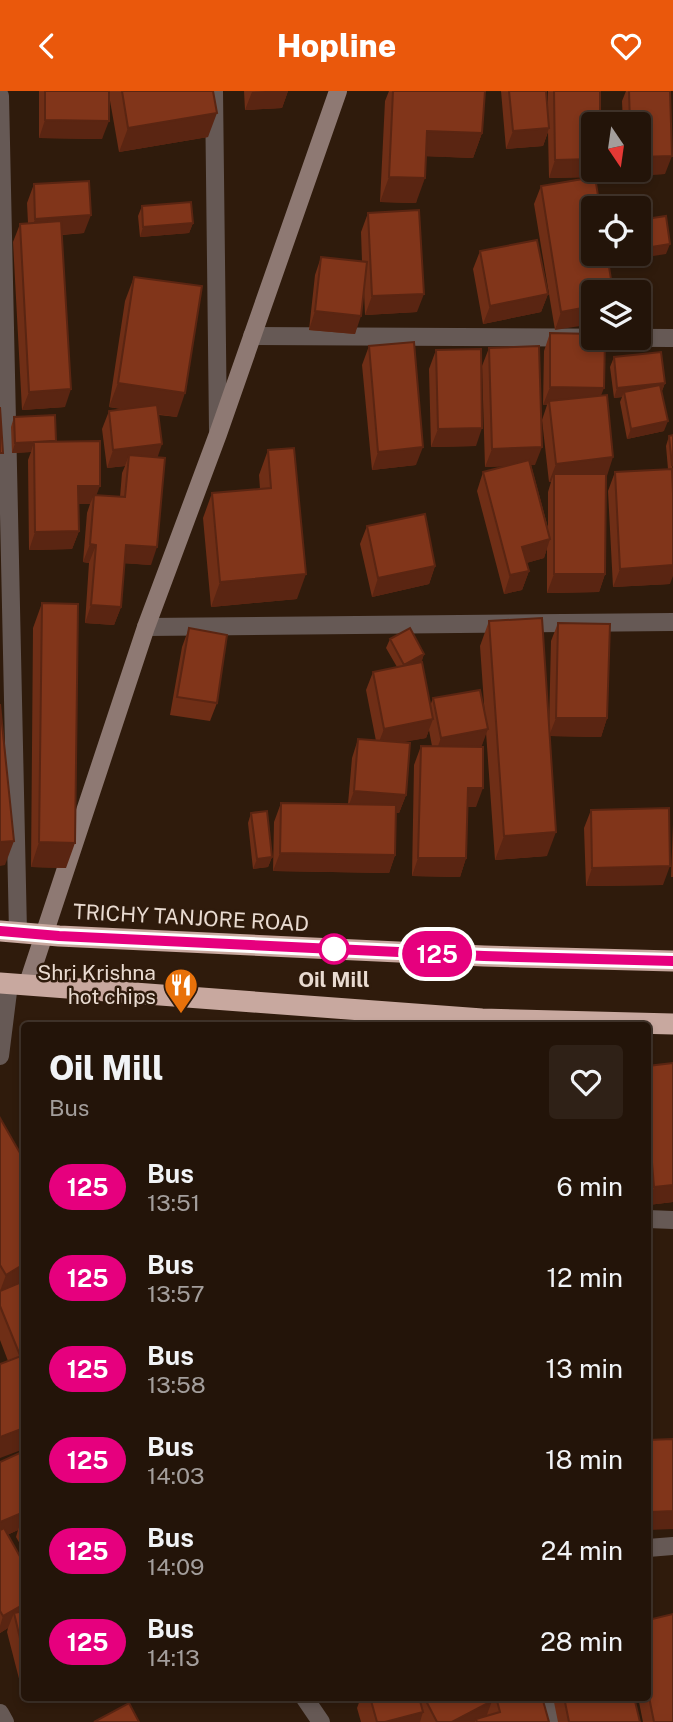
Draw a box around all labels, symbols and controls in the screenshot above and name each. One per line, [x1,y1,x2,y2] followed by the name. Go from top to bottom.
[28,27,66,65] icon: back
[277,27,396,64] text: Hopline
[607,27,645,65] icon: heart
[581,112,651,182] north arrow
[581,112,651,350] map controls
[581,196,651,266] button: locate
[581,280,651,350] button: layers
[72,899,310,936] street label: TRICHY TANJORE ROAD
[397,931,477,977] line badge: 125
[319,934,349,964] marker: Oil Mill
[416,940,458,968] text: 125
[37,960,156,1009] place label: Shri Krishna hot chips
[162,966,200,1015] restaurant icon: Shri Krishna hot chips
[298,967,370,992] place label: Oil Mill
[549,1045,623,1119] button: heart
[49,1049,163,1087] text: Oil Mill
[49,1094,89,1121] text: Bus
[147,1158,194,1189] text: Bus
[556,1171,623,1202] text: 6 min
[67,1173,108,1201] text: 125
[147,1189,200,1216] text: 13:51
[147,1249,194,1280] text: Bus
[547,1262,623,1293] text: 12 min
[67,1264,108,1292] text: 125
[147,1280,205,1307] text: 13:57
[147,1340,194,1371] text: Bus
[546,1353,623,1384] text: 13 min
[67,1355,108,1383] text: 125
[147,1371,206,1398] text: 13:58
[147,1431,194,1462] text: Bus
[545,1444,623,1475] text: 18 min
[67,1446,108,1474] text: 125
[147,1462,204,1489] text: 14:03
[147,1522,194,1553] text: Bus
[541,1535,623,1566] text: 24 min
[67,1537,108,1565] text: 125
[147,1553,204,1580] text: 14:09
[147,1613,194,1644] text: Bus
[540,1626,623,1657] text: 28 min
[67,1628,108,1656] text: 125
[147,1644,200,1671] text: 14:13

